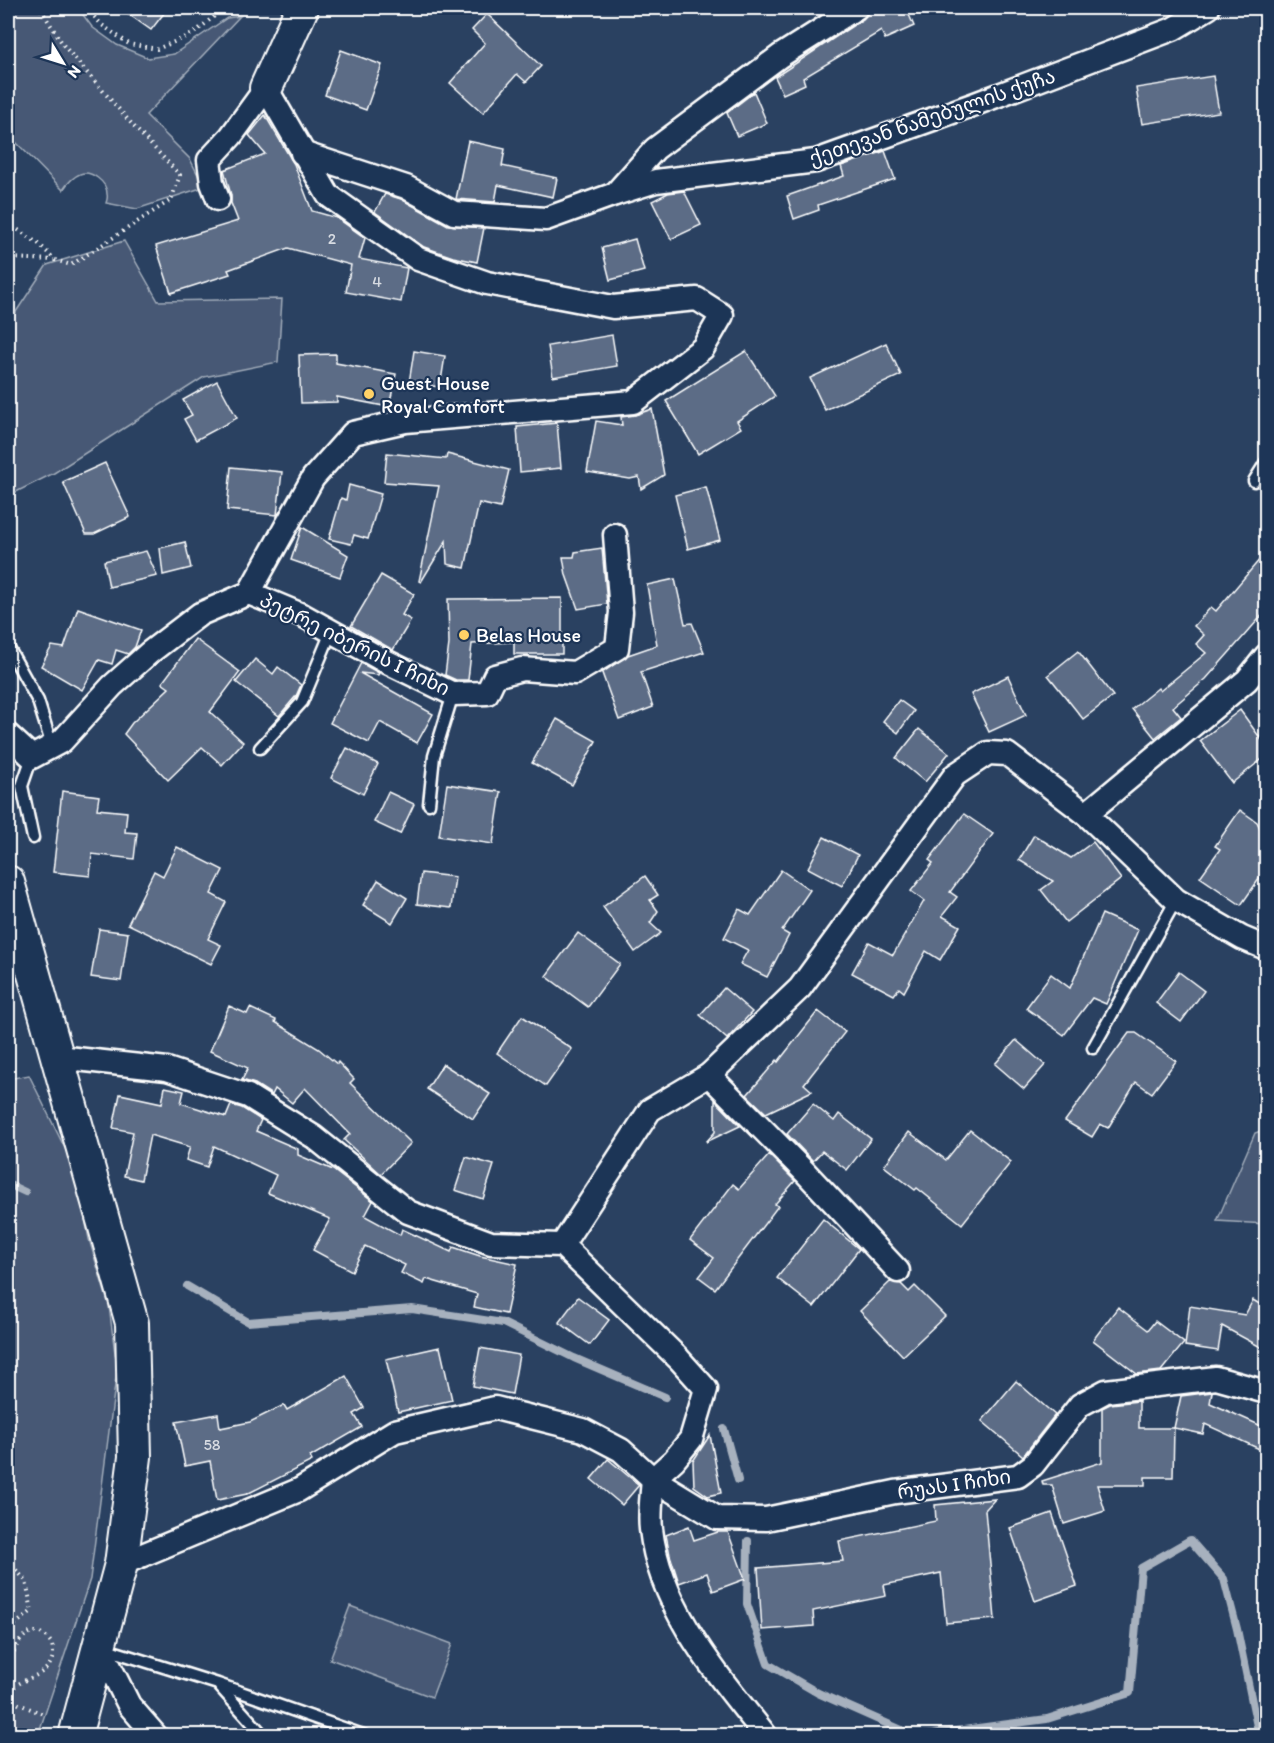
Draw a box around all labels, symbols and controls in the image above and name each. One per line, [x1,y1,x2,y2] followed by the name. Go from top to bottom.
[33,33,93,93] north arrow
[64,62,85,82] text: N
[806,64,1058,171] street label: ქეთევან წამებულის ქუჩა
[328,229,337,248] house number: 2
[372,272,382,291] house number: 4
[381,371,505,418] place label: Guest House Royal Comfort
[362,387,376,401] marker: Guest House Royal Comfort
[256,588,454,700] street label: პეტრე იბერის I ჩიხი
[476,623,581,647] place label: Belas House
[457,628,471,642] marker: Belas House
[203,1435,221,1454] house number: 58
[896,1464,1012,1504] street label: რუას I ჩიხი

